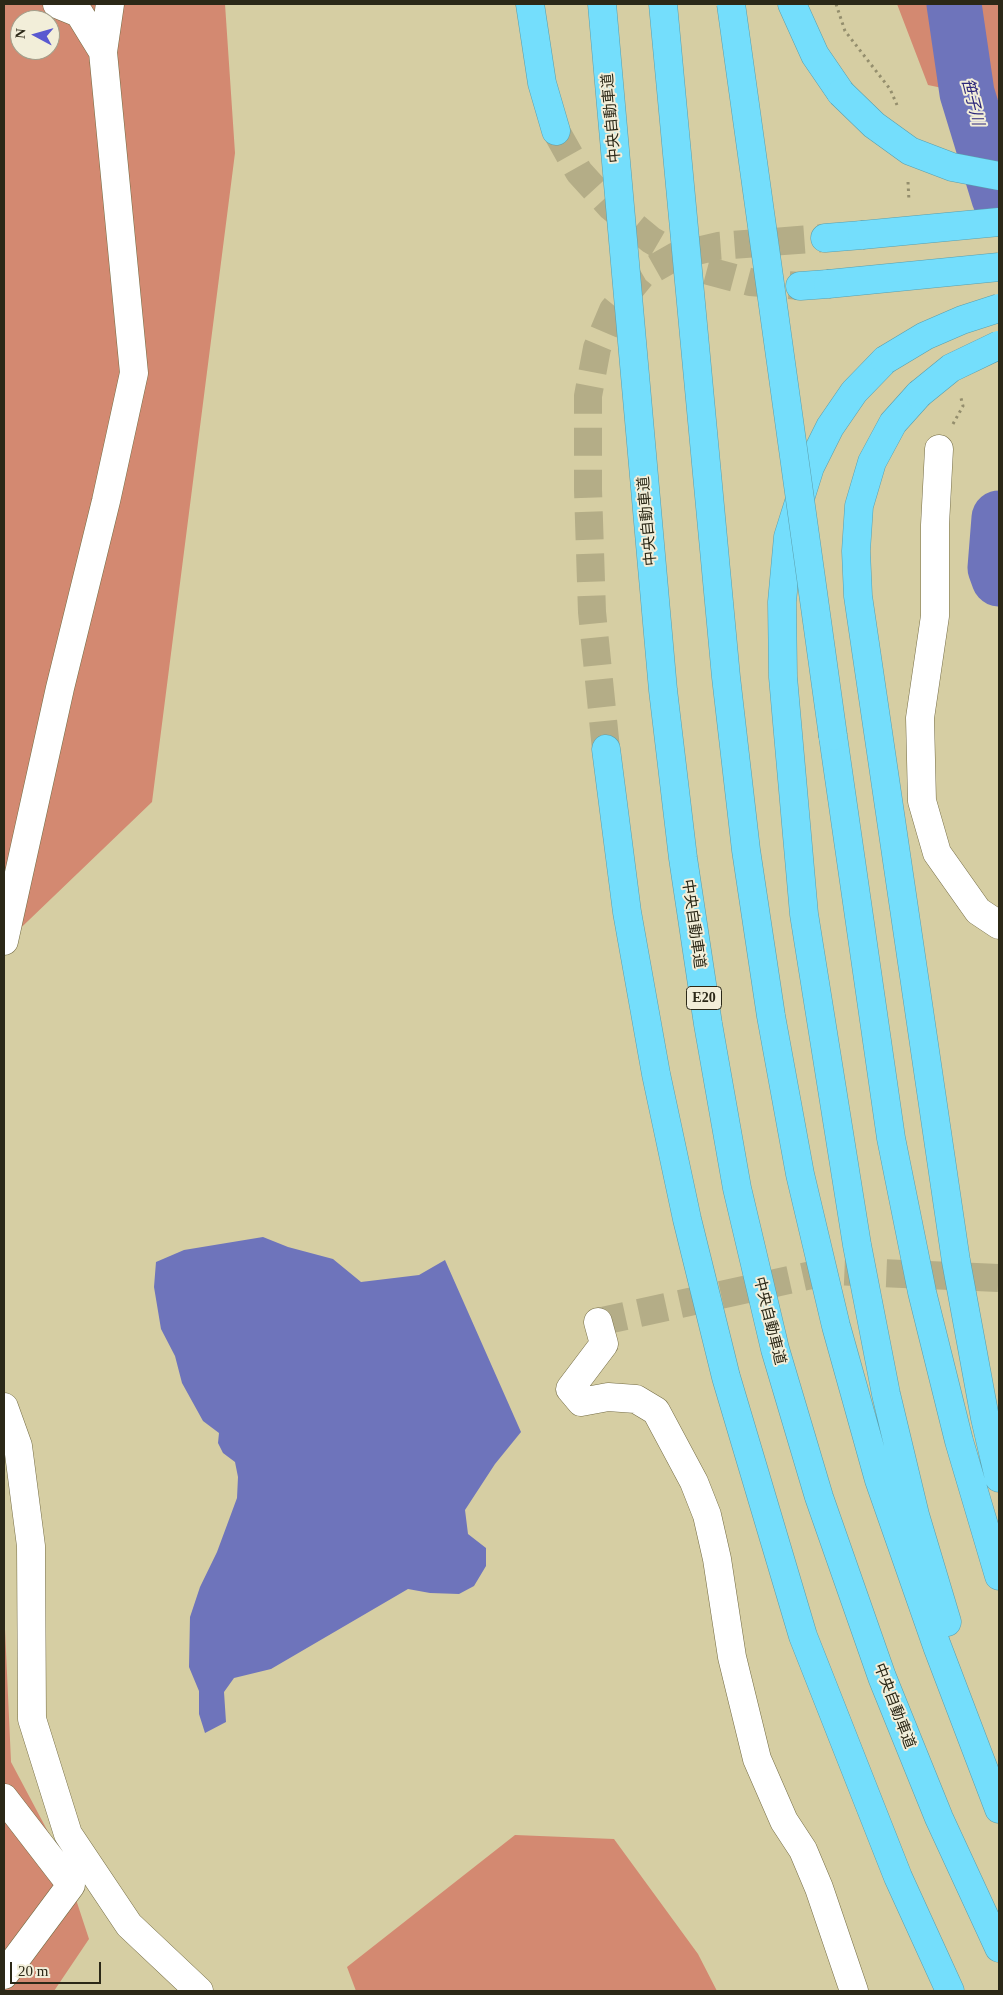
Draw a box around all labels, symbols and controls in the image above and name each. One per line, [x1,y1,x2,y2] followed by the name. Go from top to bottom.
[10,10,60,60] north arrow
[13,28,29,39] text: N
[599,72,625,164] street label: 中央自動車道
[957,76,987,128] water label: 笹子川
[635,475,661,567] street label: 中央自動車道
[678,878,708,970] street label: 中央自動車道
[686,986,722,1010] road number: E20
[749,1275,789,1367] street label: 中央自動車道
[869,1661,919,1751] street label: 中央自動車道
[12,1952,104,1984] scale bar
[18,1963,48,1979] text: 20 m

